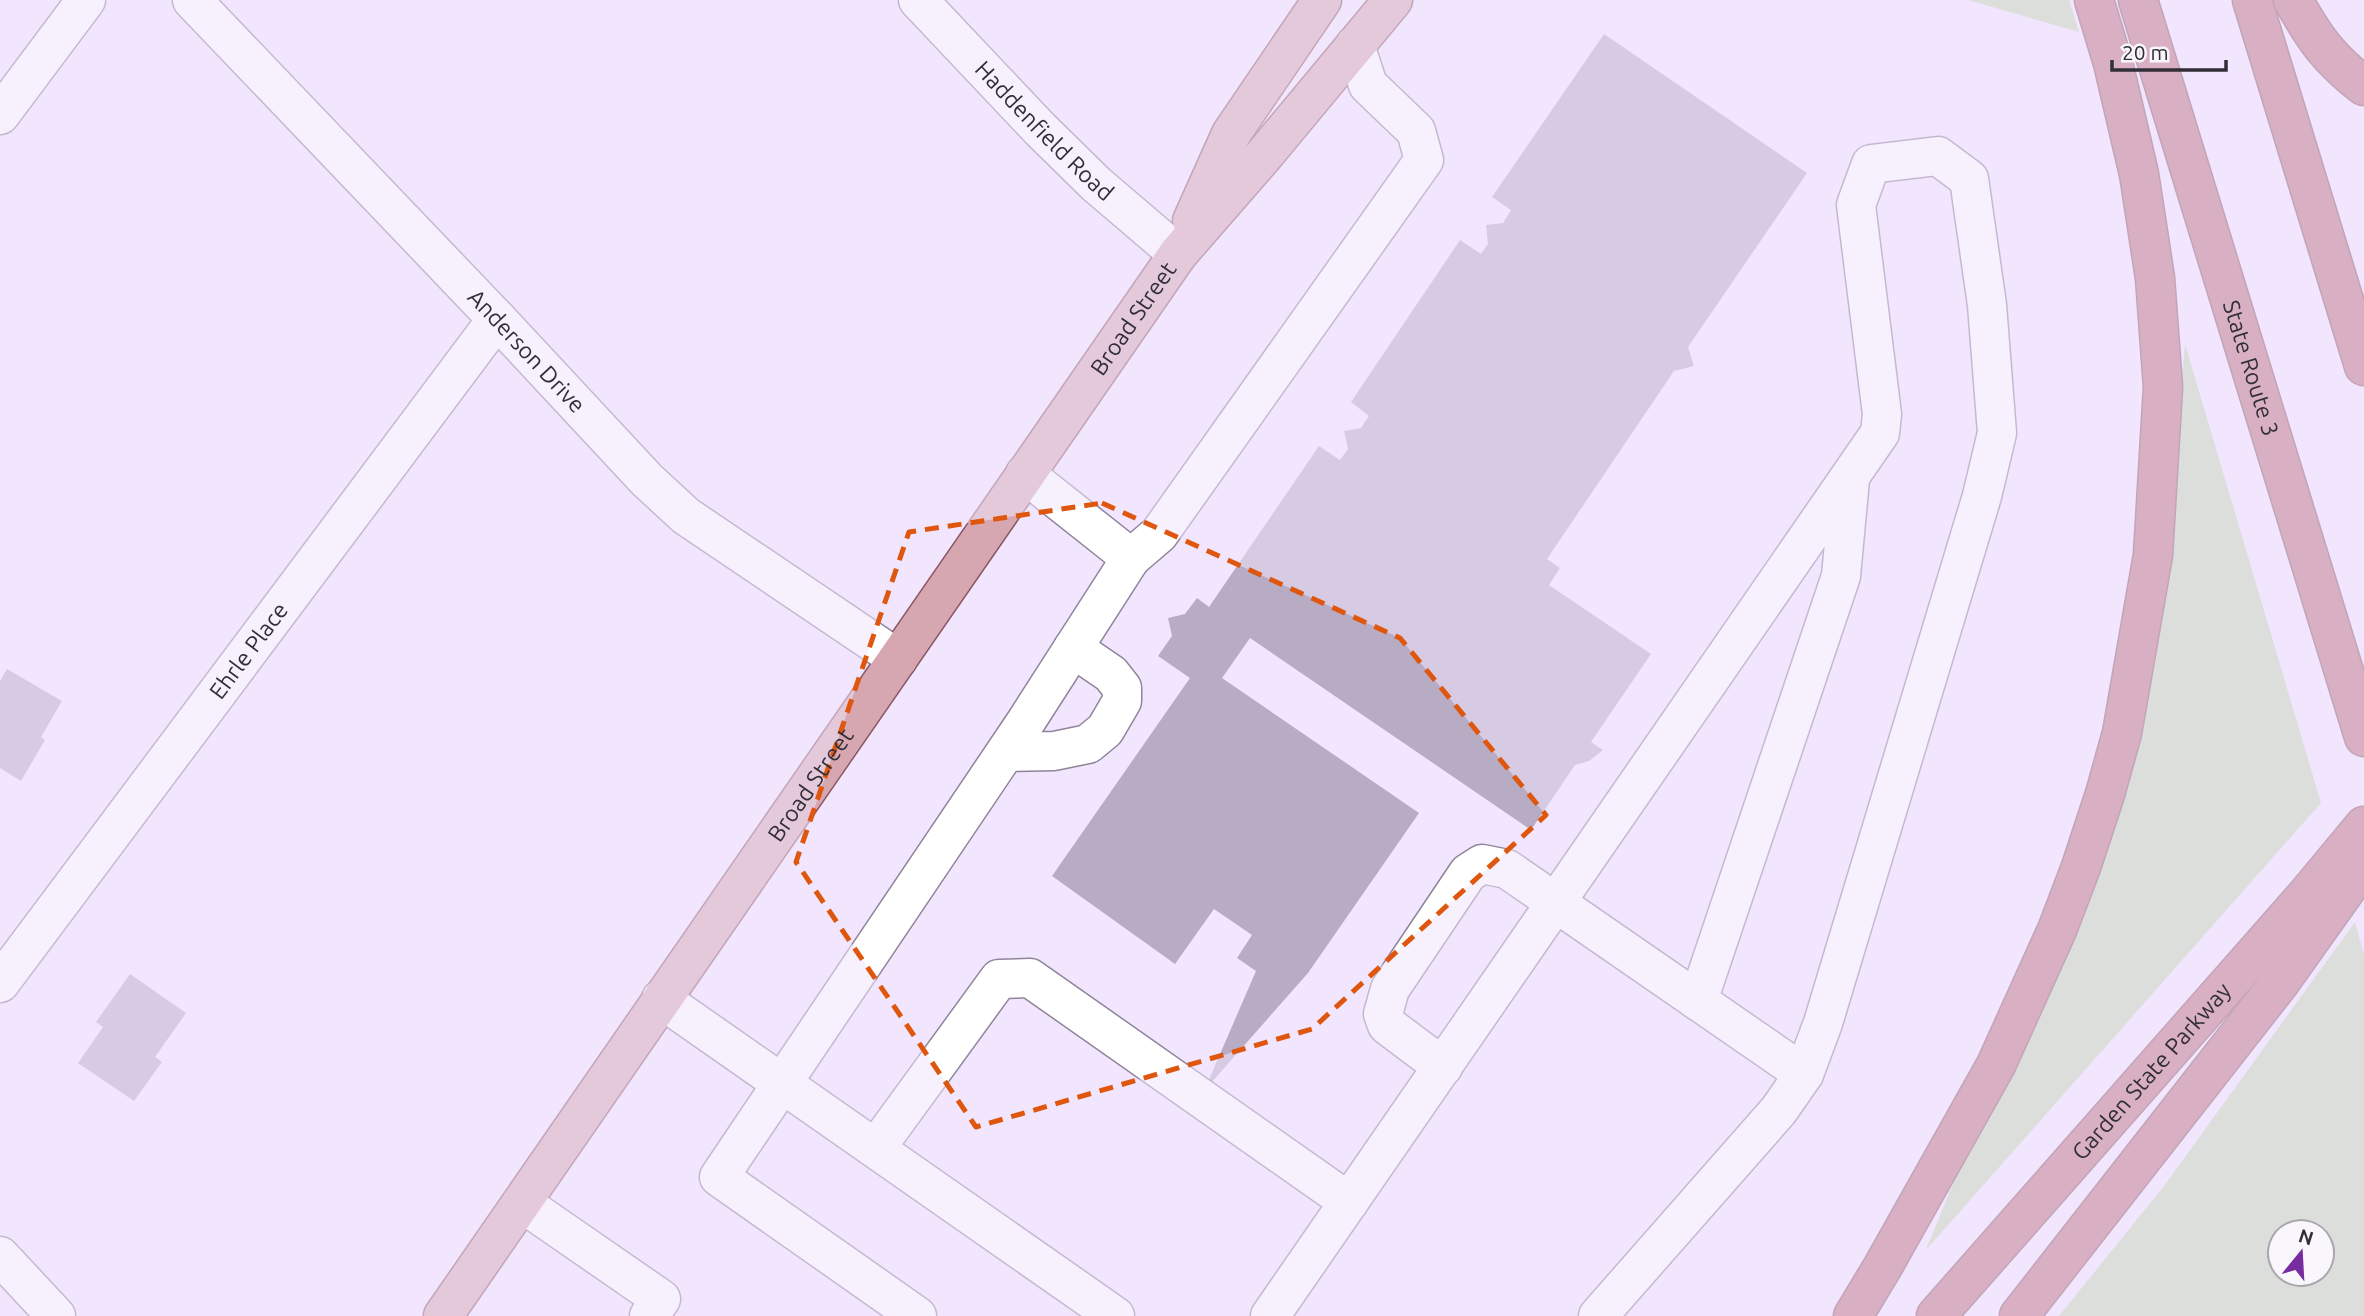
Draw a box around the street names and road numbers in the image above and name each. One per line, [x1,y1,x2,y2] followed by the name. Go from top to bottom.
[971,56,1119,205] street label: Haddenfield Road
[1085,257,1181,380] street label: Broad Street
[463,284,591,417] street label: Anderson Drive
[2219,297,2284,439] street label: State Route 3
[204,597,292,704] street label: Ehrle Place
[762,723,858,846] street label: Broad Street
[2067,978,2235,1164] street label: Garden State Parkway

